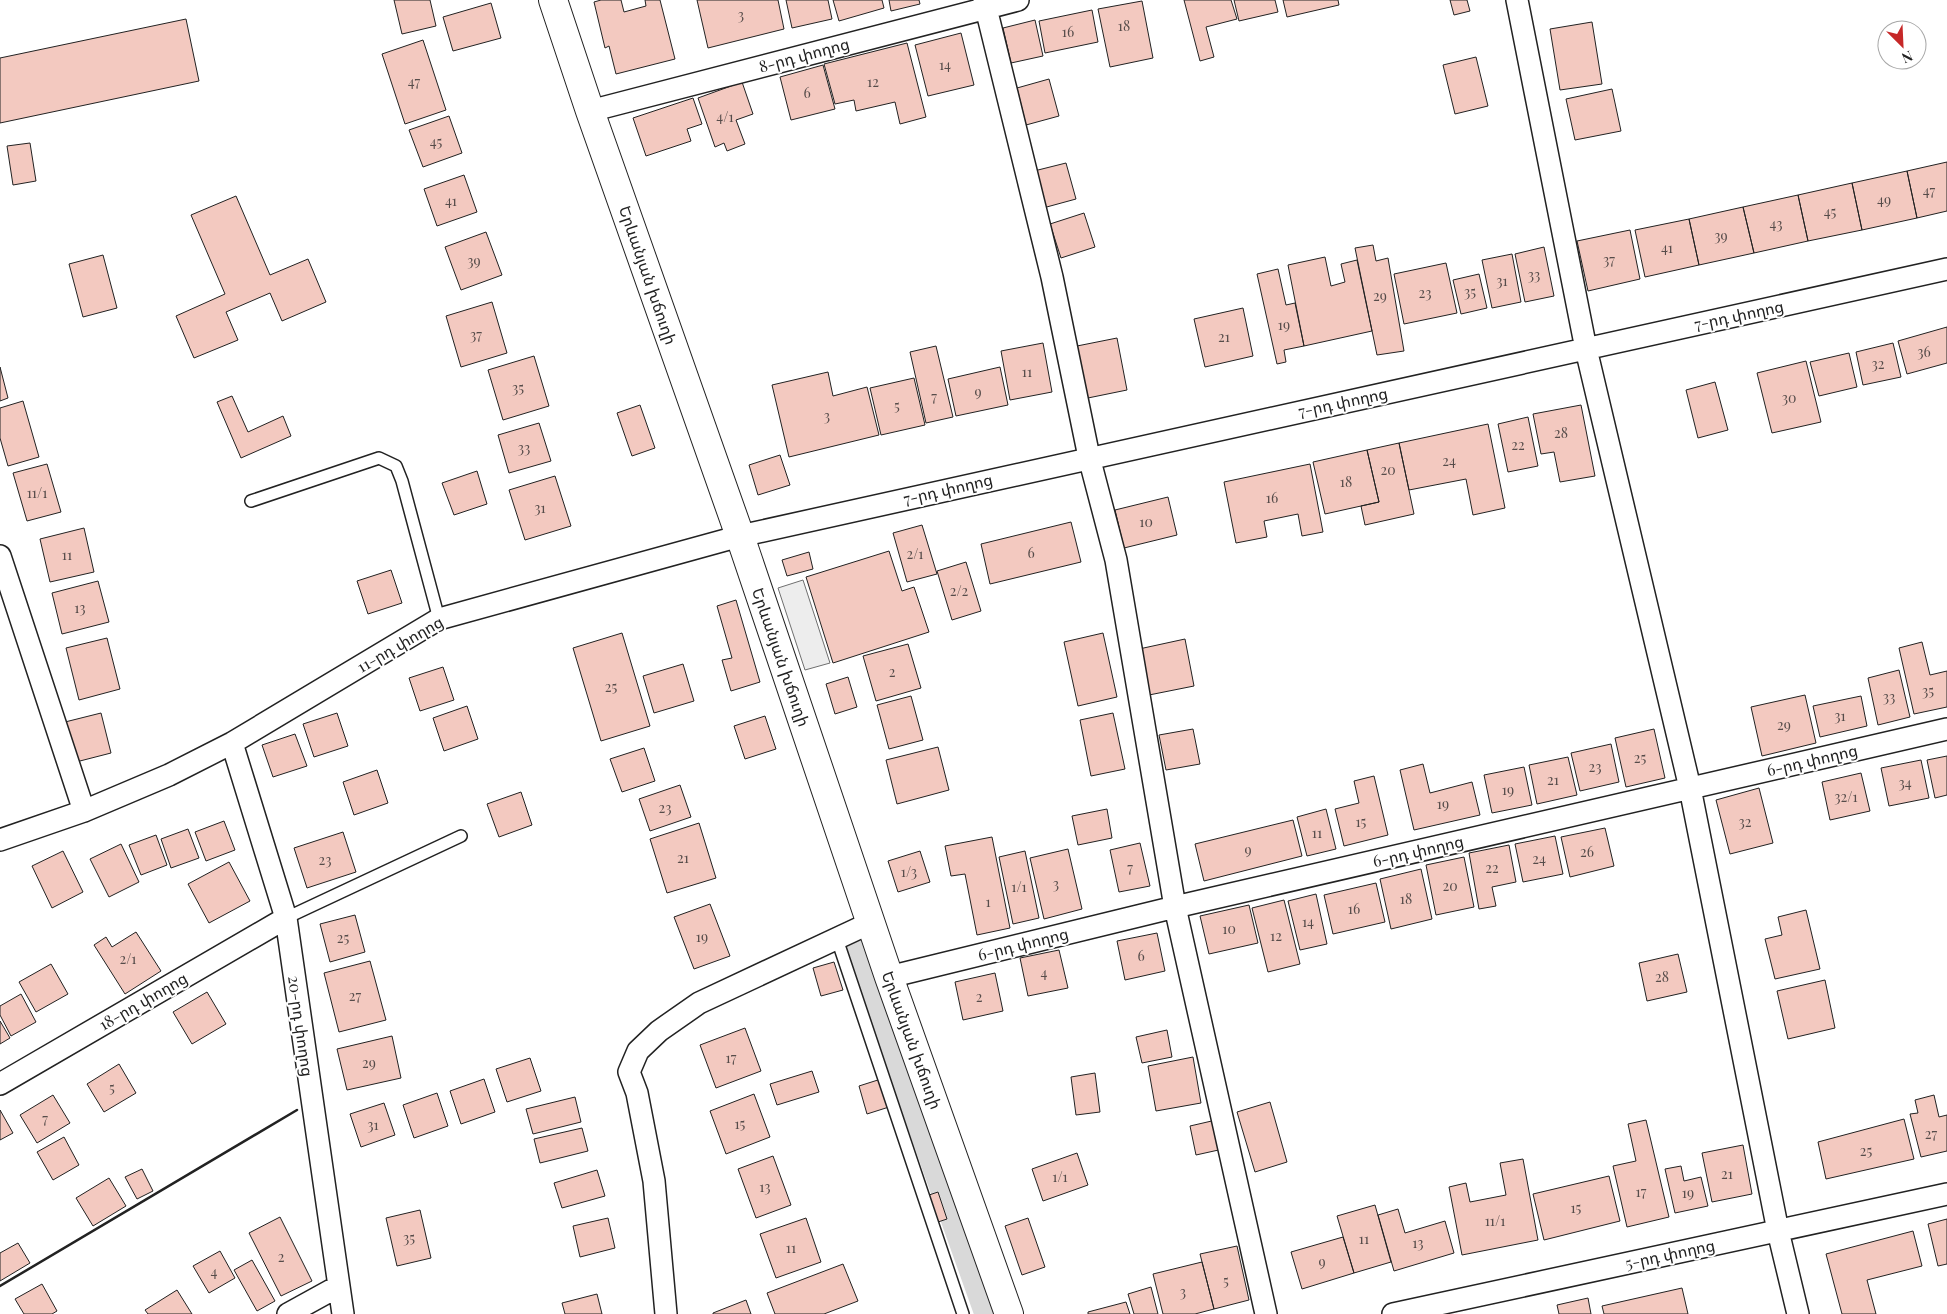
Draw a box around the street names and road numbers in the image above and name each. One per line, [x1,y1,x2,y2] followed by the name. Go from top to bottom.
[756,32,851,77] street label: 8-րդ փողոց
[615,203,682,347] street label: Երևանյան խճուղի
[1692,295,1786,334] street label: 7-րդ փողոց
[1296,382,1390,421] street label: 7-րդ փողոց
[901,468,995,509] street label: 7-րդ փողոց
[748,585,815,729] street label: Երևանյան խճուղի
[353,610,447,677] street label: 11-րդ փողոց
[1764,739,1859,780] street label: 6-րդ փողոց
[1370,830,1465,871] street label: 6-րդ փողոց
[975,922,1070,965] street label: 6-րդ փողոց
[95,967,191,1034] street label: 18-րդ փողոց
[878,968,947,1112] street label: Երևանյան խճուղի
[284,974,319,1078] street label: 20-րդ փողոց
[1623,1234,1717,1273] street label: 5-րդ փողոց

